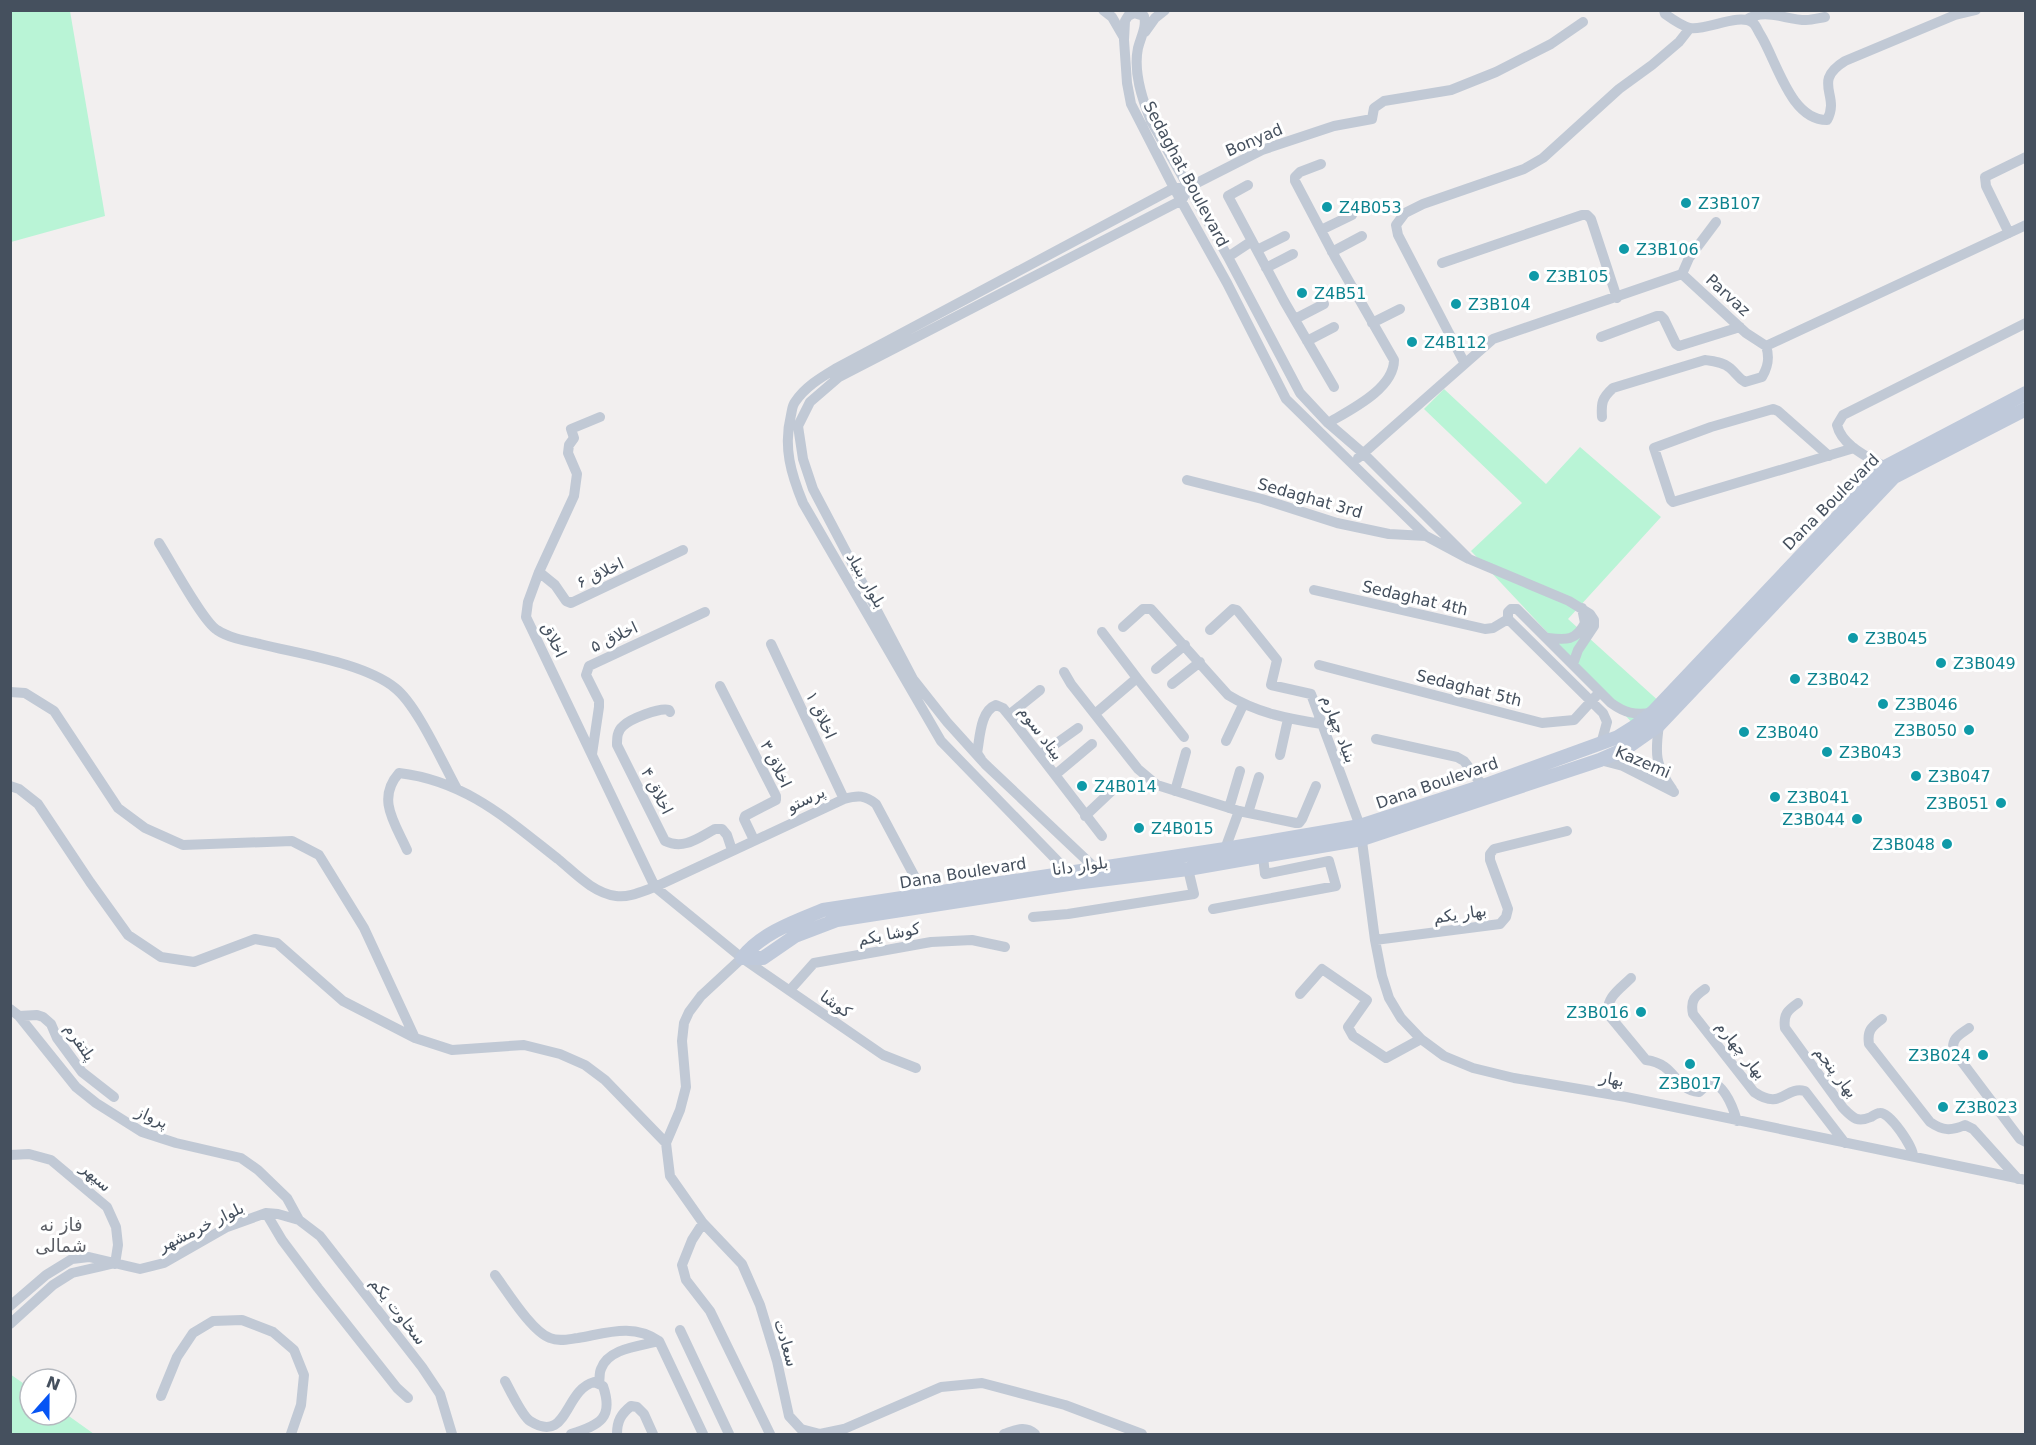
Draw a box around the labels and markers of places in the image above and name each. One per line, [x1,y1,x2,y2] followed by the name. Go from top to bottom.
[1698,194,1761,213] place label: Z3B107
[1679,196,1693,210] marker: Z3B107
[1339,198,1402,217] place label: Z4B053
[1320,200,1334,214] marker: Z4B053
[1636,240,1699,259] place label: Z3B106
[1617,242,1631,256] marker: Z3B106
[1546,267,1609,286] place label: Z3B105
[1527,269,1541,283] marker: Z3B105
[1314,284,1366,303] place label: Z4B51
[1295,286,1309,300] marker: Z4B51
[1468,295,1531,314] place label: Z3B104
[1449,297,1463,311] marker: Z3B104
[1424,333,1487,352] place label: Z4B112
[1405,335,1419,349] marker: Z4B112
[1865,629,1928,648] place label: Z3B045
[1846,631,1860,645] marker: Z3B045
[1953,654,2016,673] place label: Z3B049
[1934,656,1948,670] marker: Z3B049
[1807,670,1870,689] place label: Z3B042
[1788,672,1802,686] marker: Z3B042
[1895,695,1958,714] place label: Z3B046
[1876,697,1890,711] marker: Z3B046
[1894,721,1957,740] place label: Z3B050
[1756,723,1819,742] place label: Z3B040
[1962,723,1976,737] marker: Z3B050
[1737,725,1751,739] marker: Z3B040
[1839,743,1902,762] place label: Z3B043
[1820,745,1834,759] marker: Z3B043
[1928,767,1991,786] place label: Z3B047
[1909,769,1923,783] marker: Z3B047
[1094,777,1157,796] place label: Z4B014
[1075,779,1089,793] marker: Z4B014
[1787,788,1850,807] place label: Z3B041
[1768,790,1782,804] marker: Z3B041
[1926,794,1989,813] place label: Z3B051
[1994,796,2008,810] marker: Z3B051
[1782,810,1845,829] place label: Z3B044
[1850,812,1864,826] marker: Z3B044
[1151,819,1214,838] place label: Z4B015
[1132,821,1146,835] marker: Z4B015
[1872,835,1935,854] place label: Z3B048
[1940,837,1954,851] marker: Z3B048
[1566,1003,1629,1022] place label: Z3B016
[1634,1005,1648,1019] marker: Z3B016
[1908,1046,1971,1065] place label: Z3B024
[1976,1048,1990,1062] marker: Z3B024
[1683,1057,1697,1071] marker: Z3B017
[1659,1074,1721,1093] place label: Z3B017
[1955,1098,2018,1117] place label: Z3B023
[1936,1100,1950,1114] marker: Z3B023

